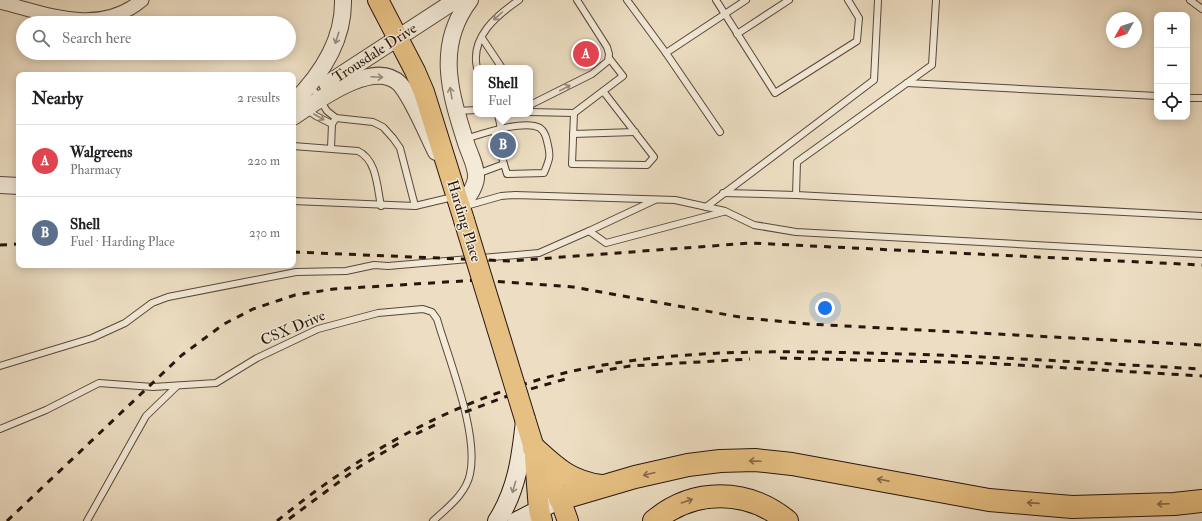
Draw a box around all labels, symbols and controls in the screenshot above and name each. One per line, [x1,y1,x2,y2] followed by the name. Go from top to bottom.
[492,12,503,21] one-way arrow
[1106,12,1142,48] north arrow
[1154,12,1190,120] map controls
[1154,12,1190,48] button: +
[16,16,296,60] search box
[329,19,421,87] street label: Trousdale Drive
[30,27,52,49] icon: search
[62,29,131,48] text: Search here
[333,32,340,45] one-way arrow
[573,39,599,69] pin: A
[1154,48,1190,84] button: −
[473,65,533,117] popup
[370,73,383,81] one-way arrow
[488,74,518,93] text: Shell
[559,84,571,91] one-way arrow
[1154,84,1190,120] button: locate
[447,87,455,100] one-way arrow
[32,88,83,109] text: Nearby
[237,90,280,106] text: 2 results
[488,93,511,109] text: Fuel
[313,114,325,122] one-way arrow
[490,130,516,160] pin: B
[70,143,132,162] text: Walgreens
[41,153,49,169] text: A
[247,153,280,169] text: 220 m
[70,162,121,178] text: Pharmacy
[443,178,485,264] street label: Harding Place
[70,215,100,234] text: Shell
[41,225,49,241] text: B
[249,225,280,241] text: 230 m
[70,234,175,250] text: Fuel · Harding Place
[815,298,835,318] your location
[258,306,328,350] street label: CSX Drive
[748,457,761,464] one-way arrow
[642,471,655,478] one-way arrow
[877,476,890,484] one-way arrow
[510,480,517,493] one-way arrow
[680,497,692,505] one-way arrow
[1027,500,1040,507] one-way arrow
[1157,500,1170,508] one-way arrow

